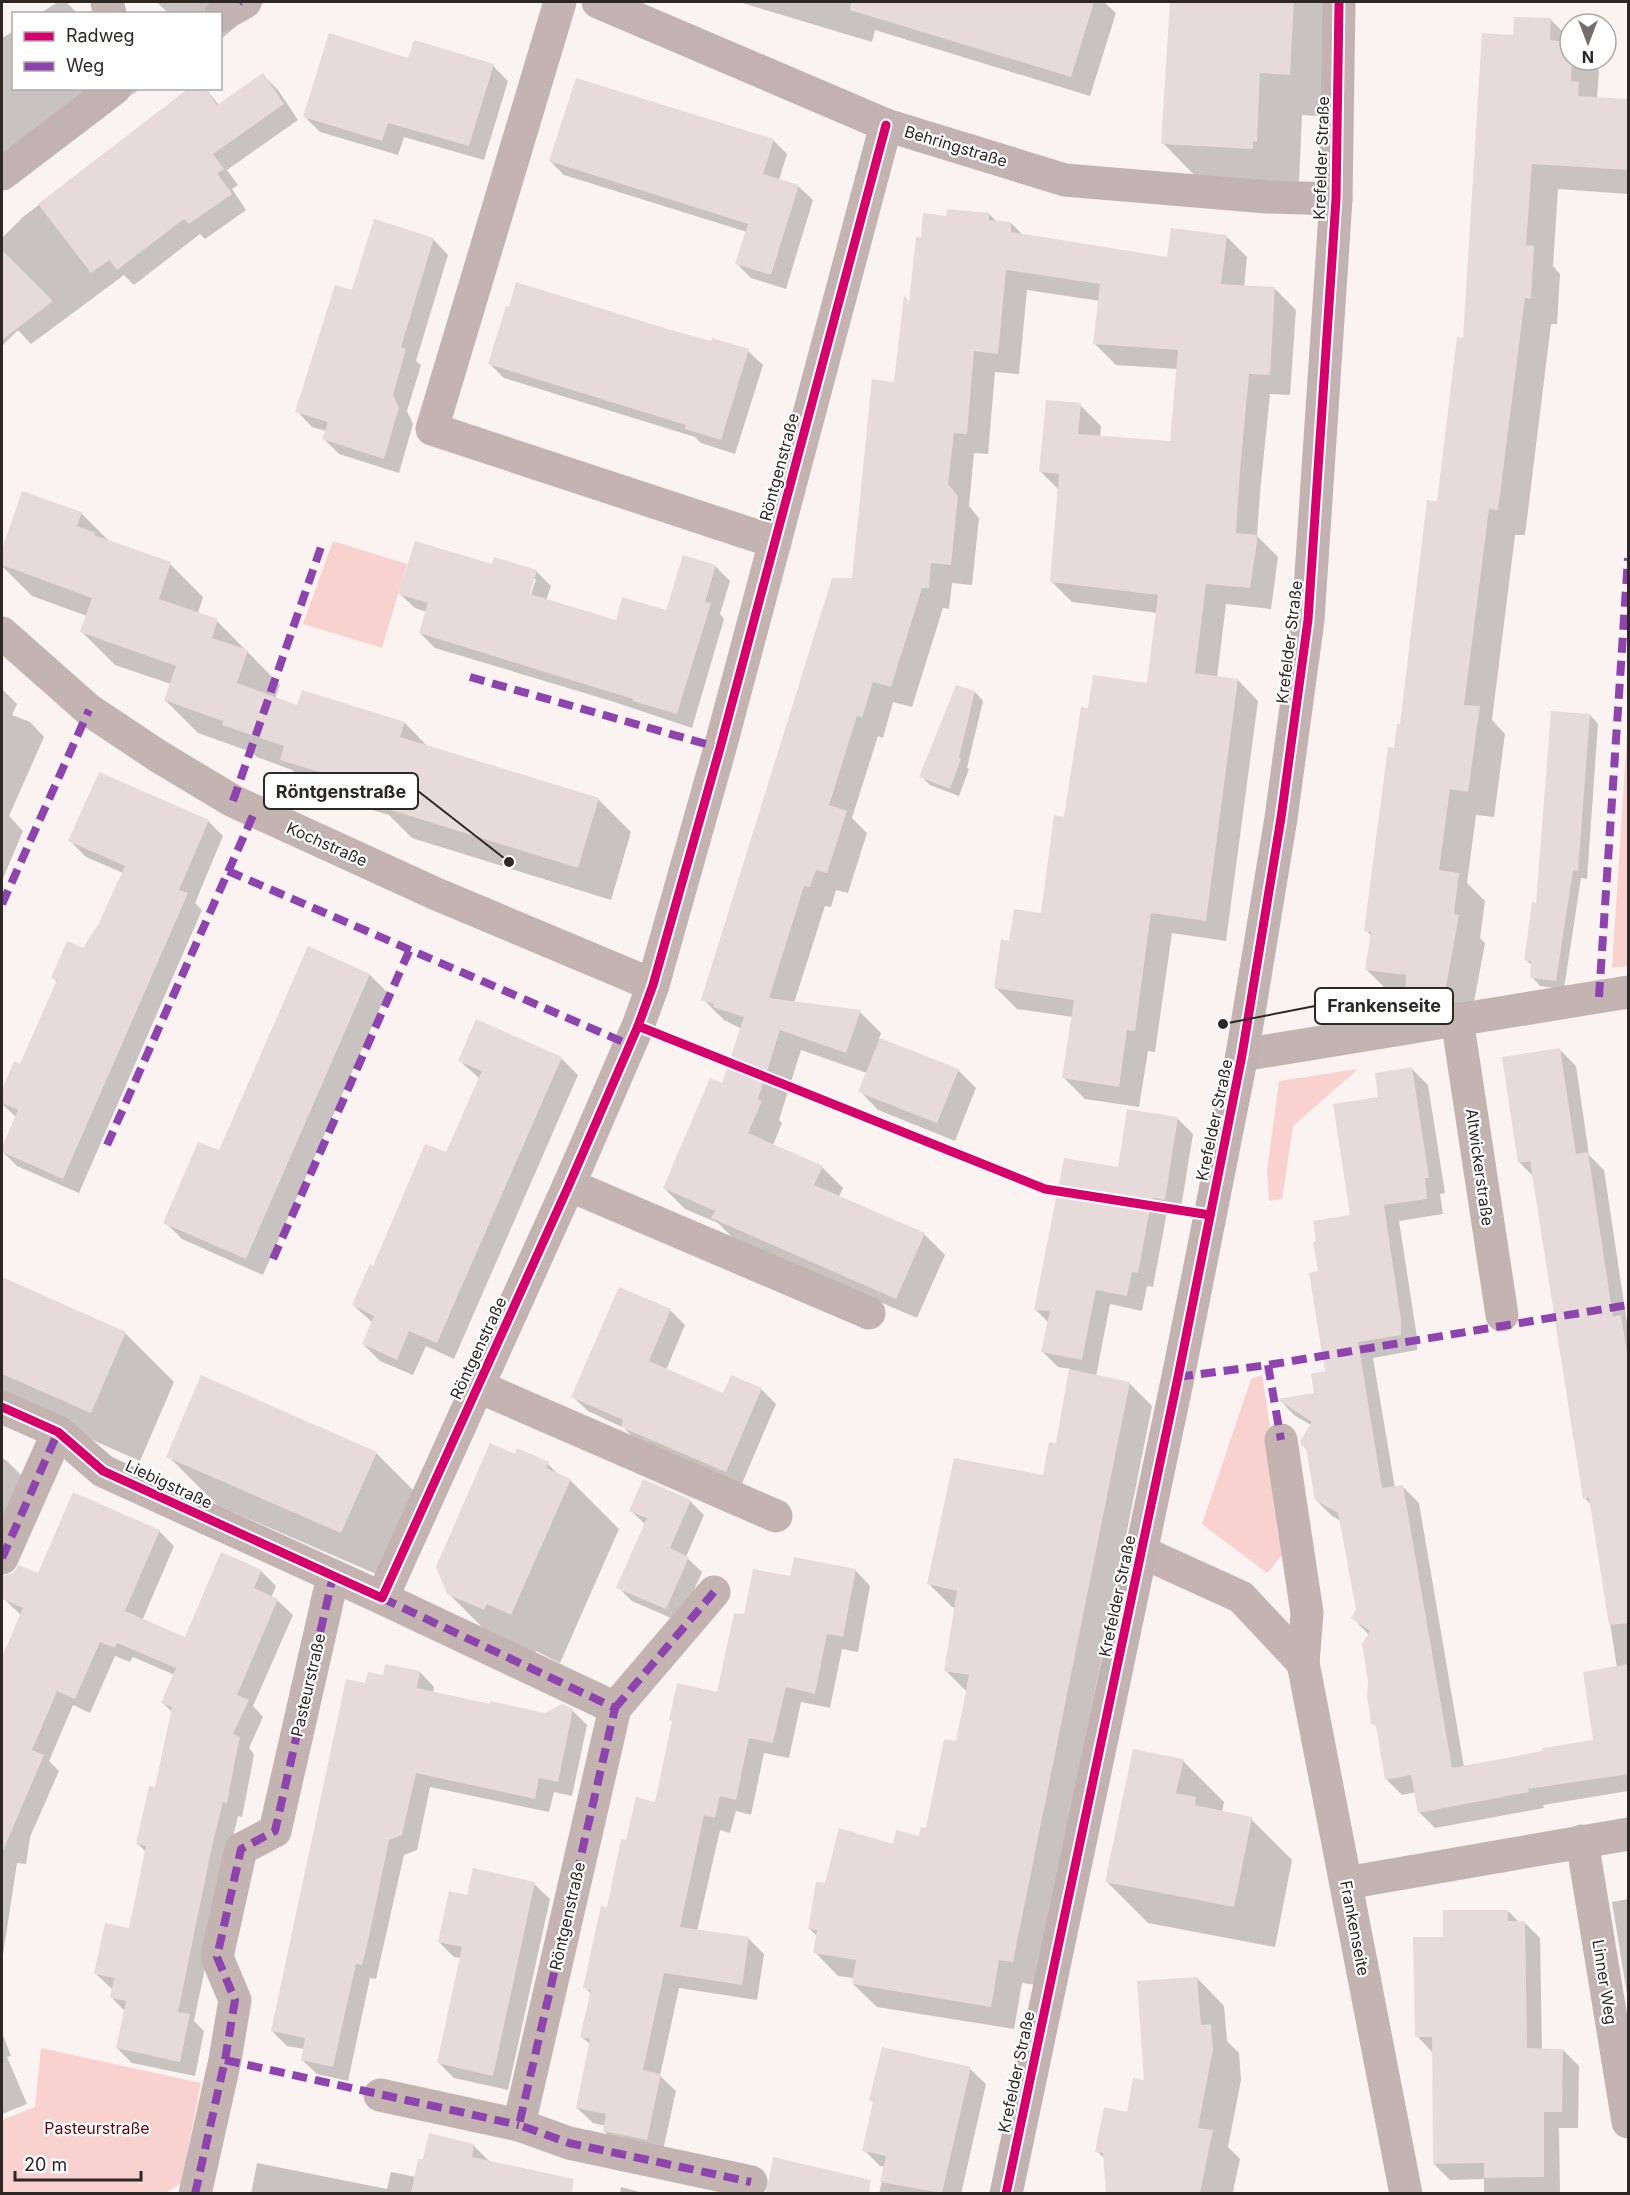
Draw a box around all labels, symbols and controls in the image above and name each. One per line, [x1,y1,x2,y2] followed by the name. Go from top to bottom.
[12,12,222,90] legend
[1558,12,1618,72] north arrow
[66,25,135,46] text: Radweg
[1582,47,1594,67] text: N
[66,55,104,76] text: Weg
[1309,96,1333,220] street label: Krefelder Straße
[902,121,1010,171] street label: Behringstraße
[755,411,803,523] street label: Röntgenstraße
[1272,579,1306,705] street label: Krefelder Straße
[264,773,418,809] callout: Röntgenstraße
[276,781,406,802] text: Röntgenstraße
[284,817,370,871] street label: Kochstraße
[1315,988,1453,1024] callout: Frankenseite
[1327,995,1441,1016] text: Frankenseite
[1191,1057,1237,1183] street label: Krefelder Straße
[1462,1107,1498,1227] street label: Altwickerstraße
[446,1294,510,1402] street label: Röntgenstraße
[122,1455,216,1513] street label: Liebigstraße
[1094,1533,1140,1659] street label: Krefelder Straße
[286,1631,330,1739] street label: Pasteurstraße
[545,1860,589,1972] street label: Röntgenstraße
[1336,1879,1374,1977] street label: Frankenseite
[1588,1938,1622,2026] street label: Linner Weg
[993,2009,1039,2135] street label: Krefelder Straße
[44,2118,150,2138] park label: Pasteurstraße
[15,2144,141,2182] scale bar
[24,2154,67,2175] text: 20 m

